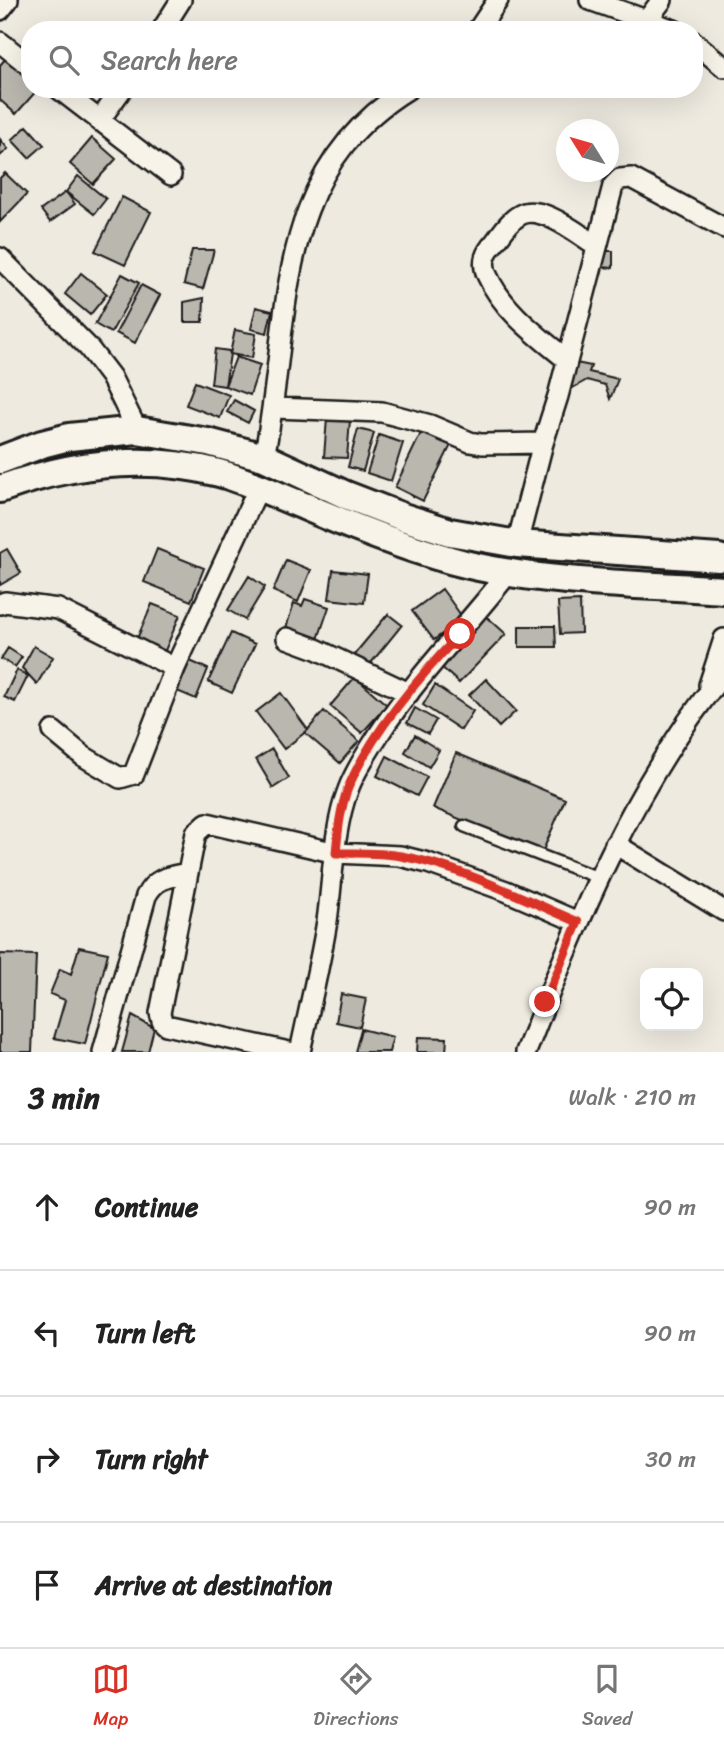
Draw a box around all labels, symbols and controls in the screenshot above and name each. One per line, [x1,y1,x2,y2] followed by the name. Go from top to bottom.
[21,21,703,98] search box
[101,37,238,83] text: Search here
[45,41,83,79] icon: search
[556,119,619,182] north arrow
[444,618,475,649] route start
[640,968,703,1031] map controls
[640,968,703,1031] button: locate
[529,986,560,1017] route end
[28,1071,100,1125] text: 3 min
[569,1077,696,1118] text: Walk · 210 m
[95,1184,198,1230] text: Continue
[644,1187,696,1228] text: 90 m
[28,1188,66,1226] icon: ahead
[95,1310,195,1356] text: Turn left
[644,1313,696,1354] text: 90 m
[28,1314,66,1352] icon: left
[95,1436,208,1482] text: Turn right
[645,1439,696,1480] text: 30 m
[28,1440,66,1478] icon: right
[95,1562,332,1608] text: Arrive at destination
[28,1566,66,1604] icon: arrive
[92,1660,130,1735] tab: Map
[313,1660,399,1735] tab: Directions
[582,1660,632,1735] tab: Saved

